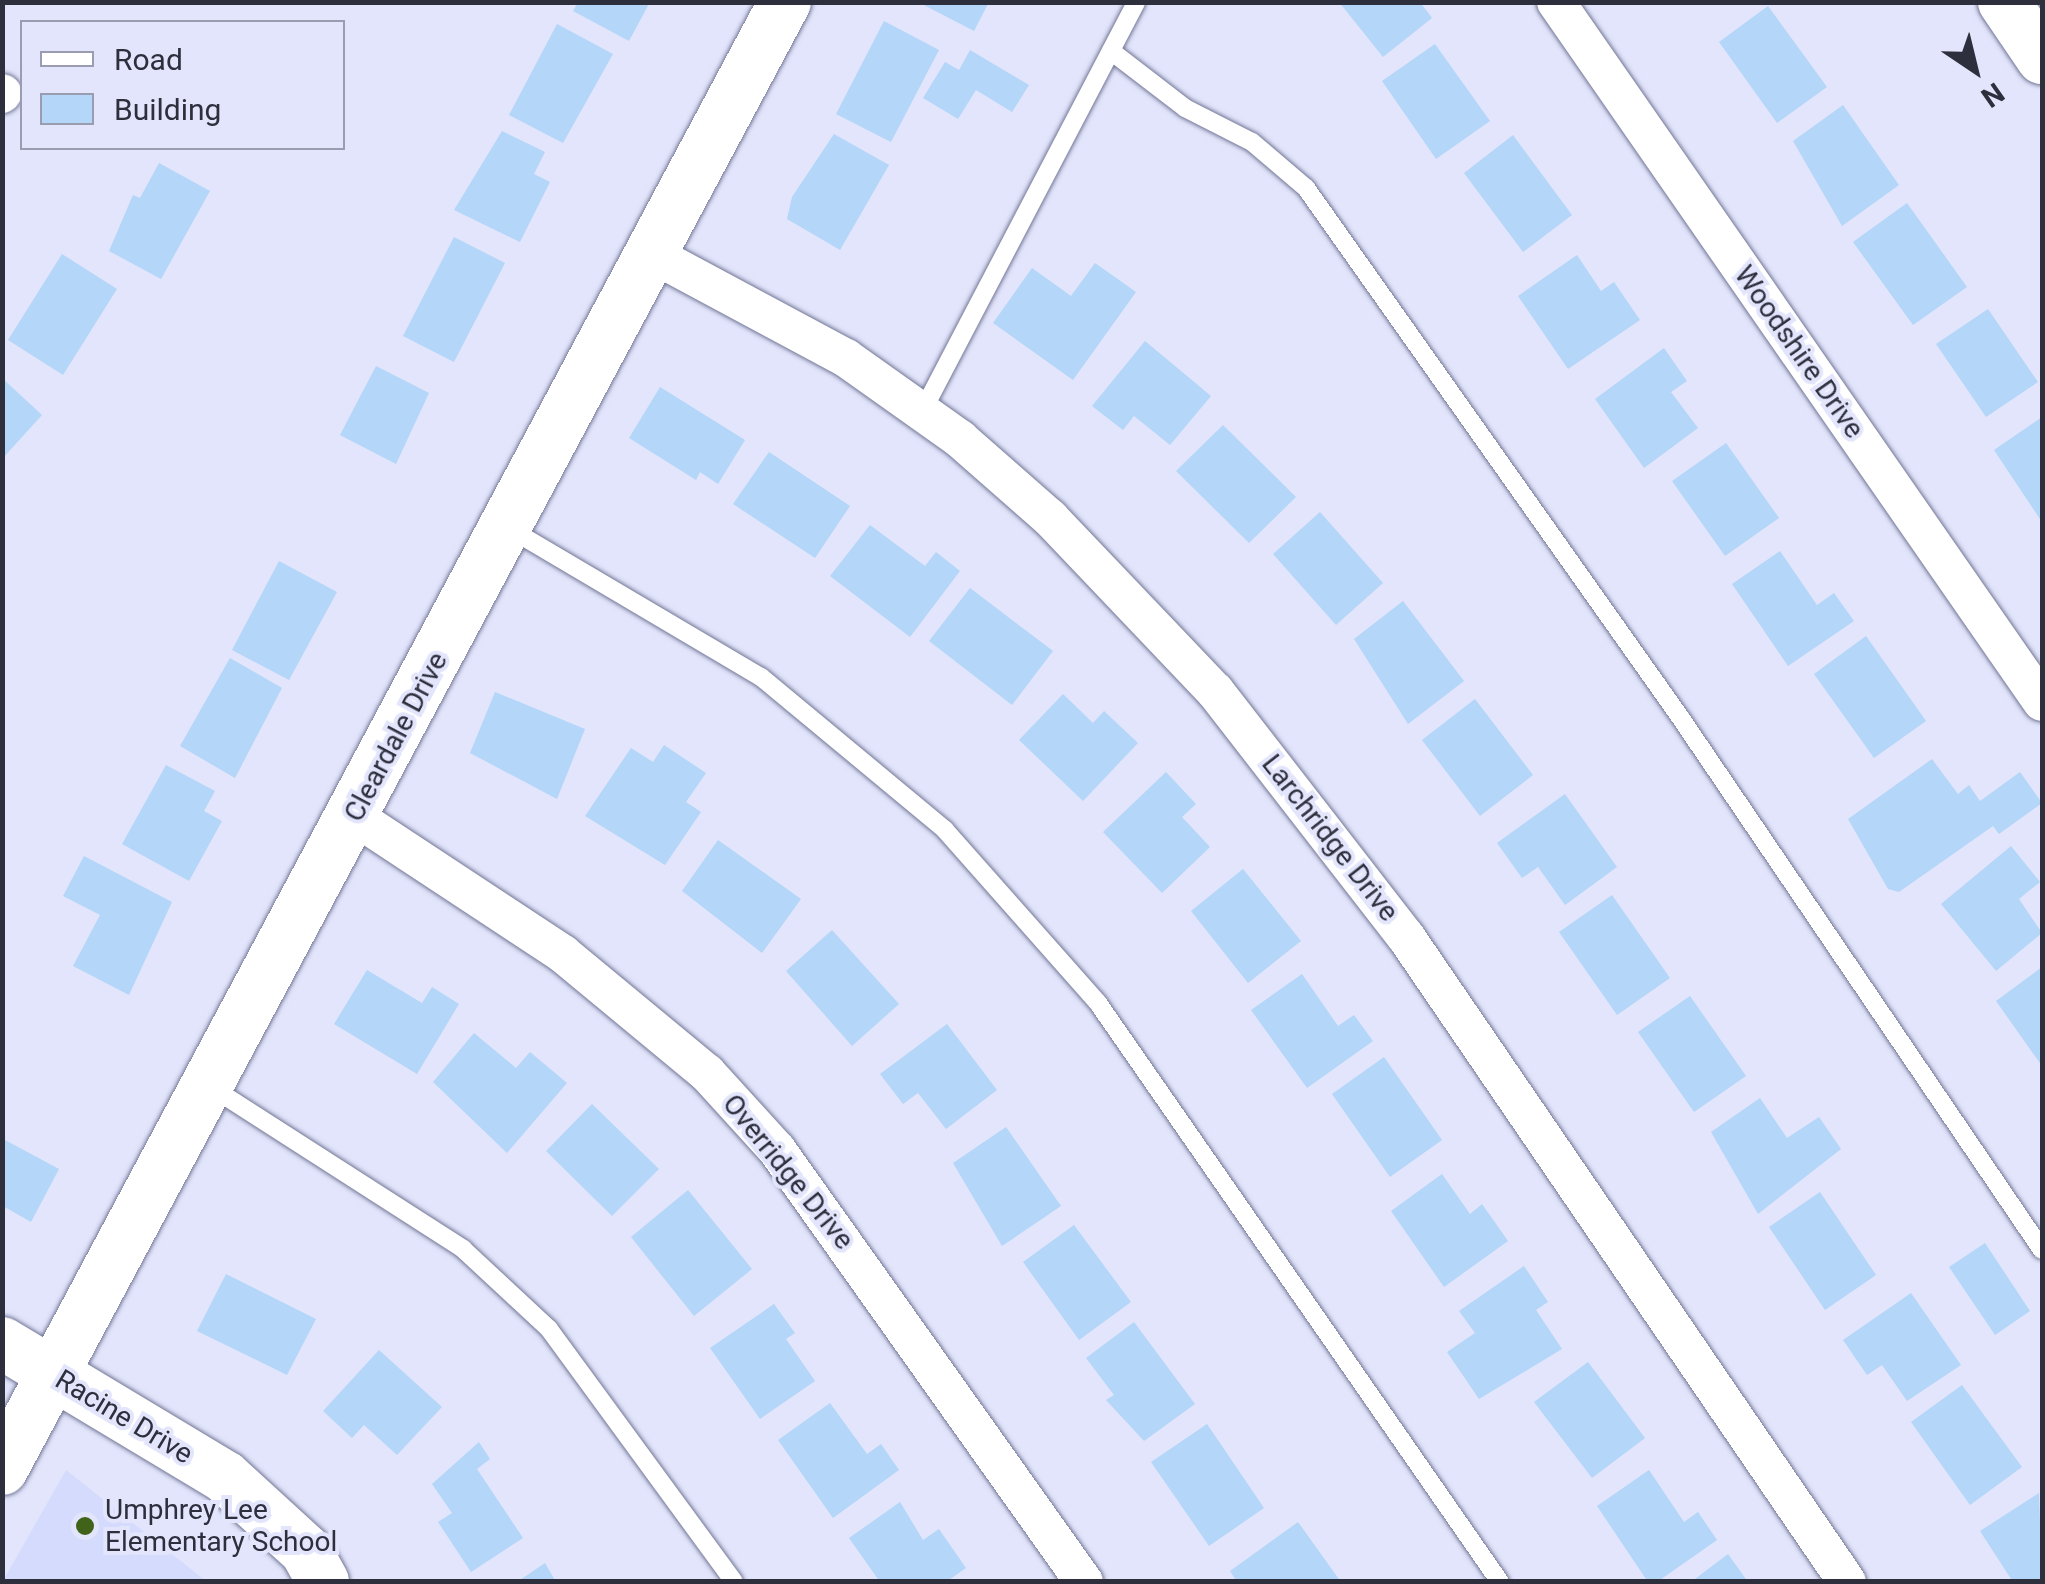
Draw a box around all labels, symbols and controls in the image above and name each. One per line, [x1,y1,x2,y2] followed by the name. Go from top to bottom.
[20,20,345,150] legend
[1925,20,2025,120] north arrow
[114,42,183,77] text: Road
[1975,76,2010,114] text: N
[114,92,221,127] text: Building
[1727,259,1871,445] street label: Woodshire Drive
[337,647,455,827] street label: Cleardale Drive
[1255,748,1405,928] street label: Larchridge Drive
[715,1088,861,1256] street label: Overridge Drive
[49,1363,199,1471] street label: Racine Drive
[105,1493,337,1559] place label: Umphrey Lee Elementary School
[74,1515,96,1537] marker: Umphrey Lee Elementary School

